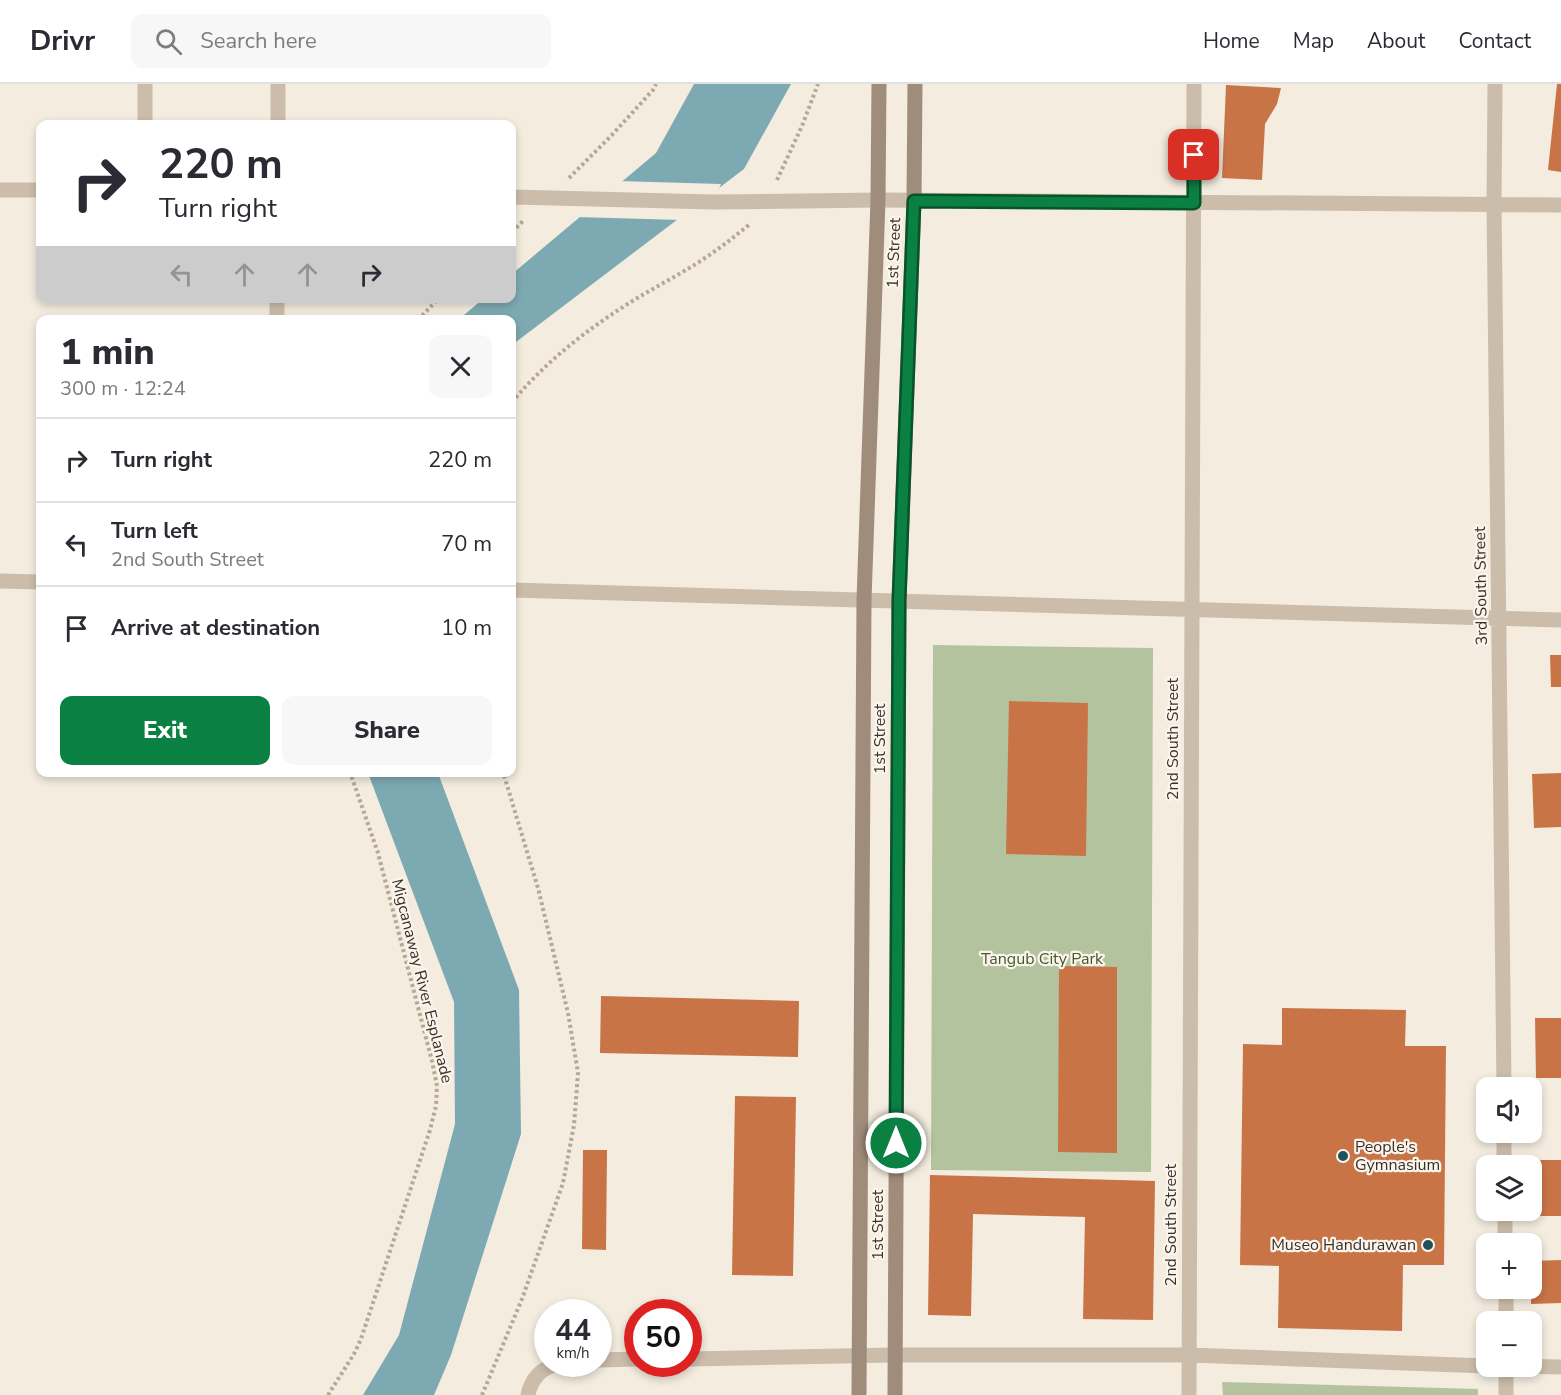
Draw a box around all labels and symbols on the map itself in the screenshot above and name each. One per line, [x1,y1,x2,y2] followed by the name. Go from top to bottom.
[1168,129,1219,180] pin
[882,217,906,289] street label: 1st Street
[1469,526,1493,646] street label: 3rd South Street
[1162,677,1184,800] street label: 2nd South Street
[869,703,891,774] street label: 1st Street
[386,877,458,1085] street label: Migcanaway River Esplanade
[981,948,1104,970] park label: Tangub City Park
[864,1111,928,1175] position arrow
[1355,1136,1440,1176] place label: People's Gymnasium
[1336,1149,1350,1163] marker: People's Gymnasium
[1160,1163,1182,1286] street label: 2nd South Street
[867,1189,889,1260] street label: 1st Street
[1271,1234,1416,1256] place label: Museo Handurawan
[1421,1238,1435,1252] marker: Museo Handurawan
[624,1299,702,1377] speed limit sign: 50

